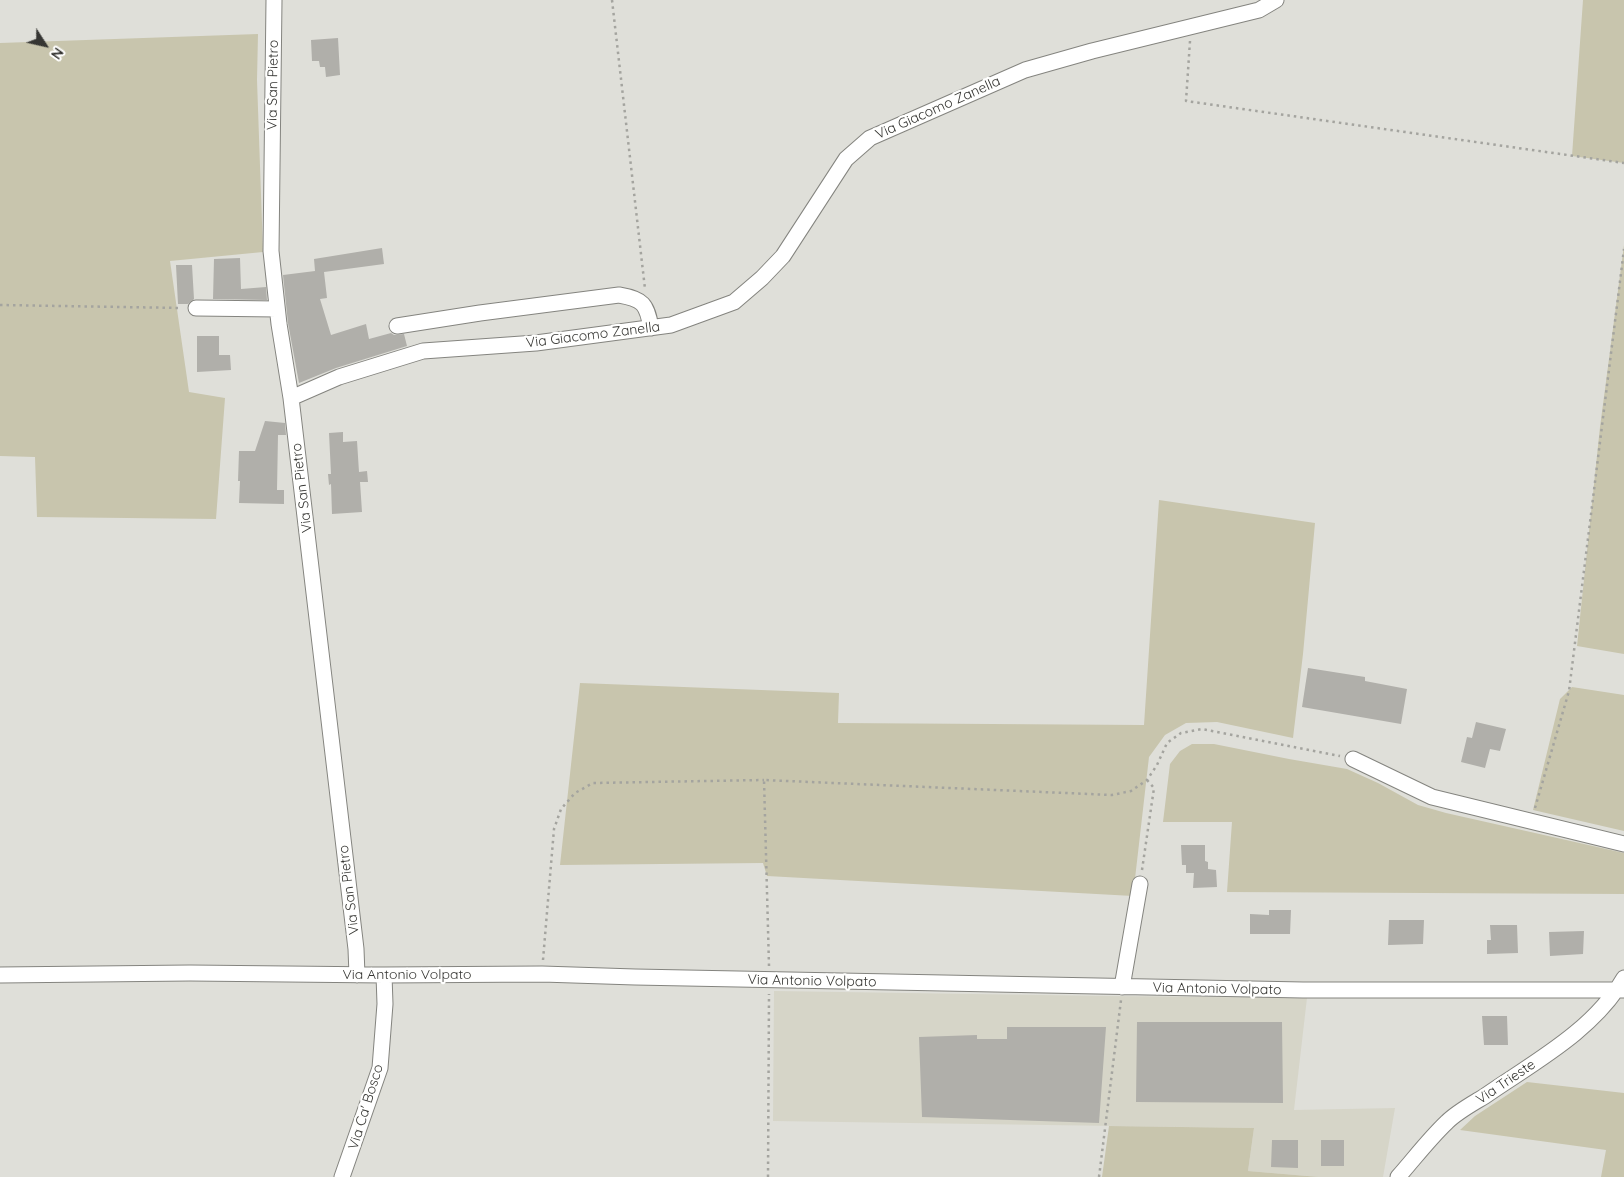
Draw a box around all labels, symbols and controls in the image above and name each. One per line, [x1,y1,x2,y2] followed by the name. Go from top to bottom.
[20,20,70,70] north arrow
[264,40,282,130] street label: Via San Pietro
[47,44,68,63] text: N
[873,73,1003,143] street label: Via Giacomo Zanella
[525,318,661,352] street label: Via Giacomo Zanella
[288,442,316,534] street label: Via San Pietro
[335,844,363,936] street label: Via San Pietro
[342,967,472,983] street label: Via Antonio Volpato
[747,971,877,991] street label: Via Antonio Volpato
[1152,979,1282,999] street label: Via Antonio Volpato
[1473,1056,1539,1108] street label: Via Trieste
[345,1062,387,1152] street label: Via Ca' Bosco

